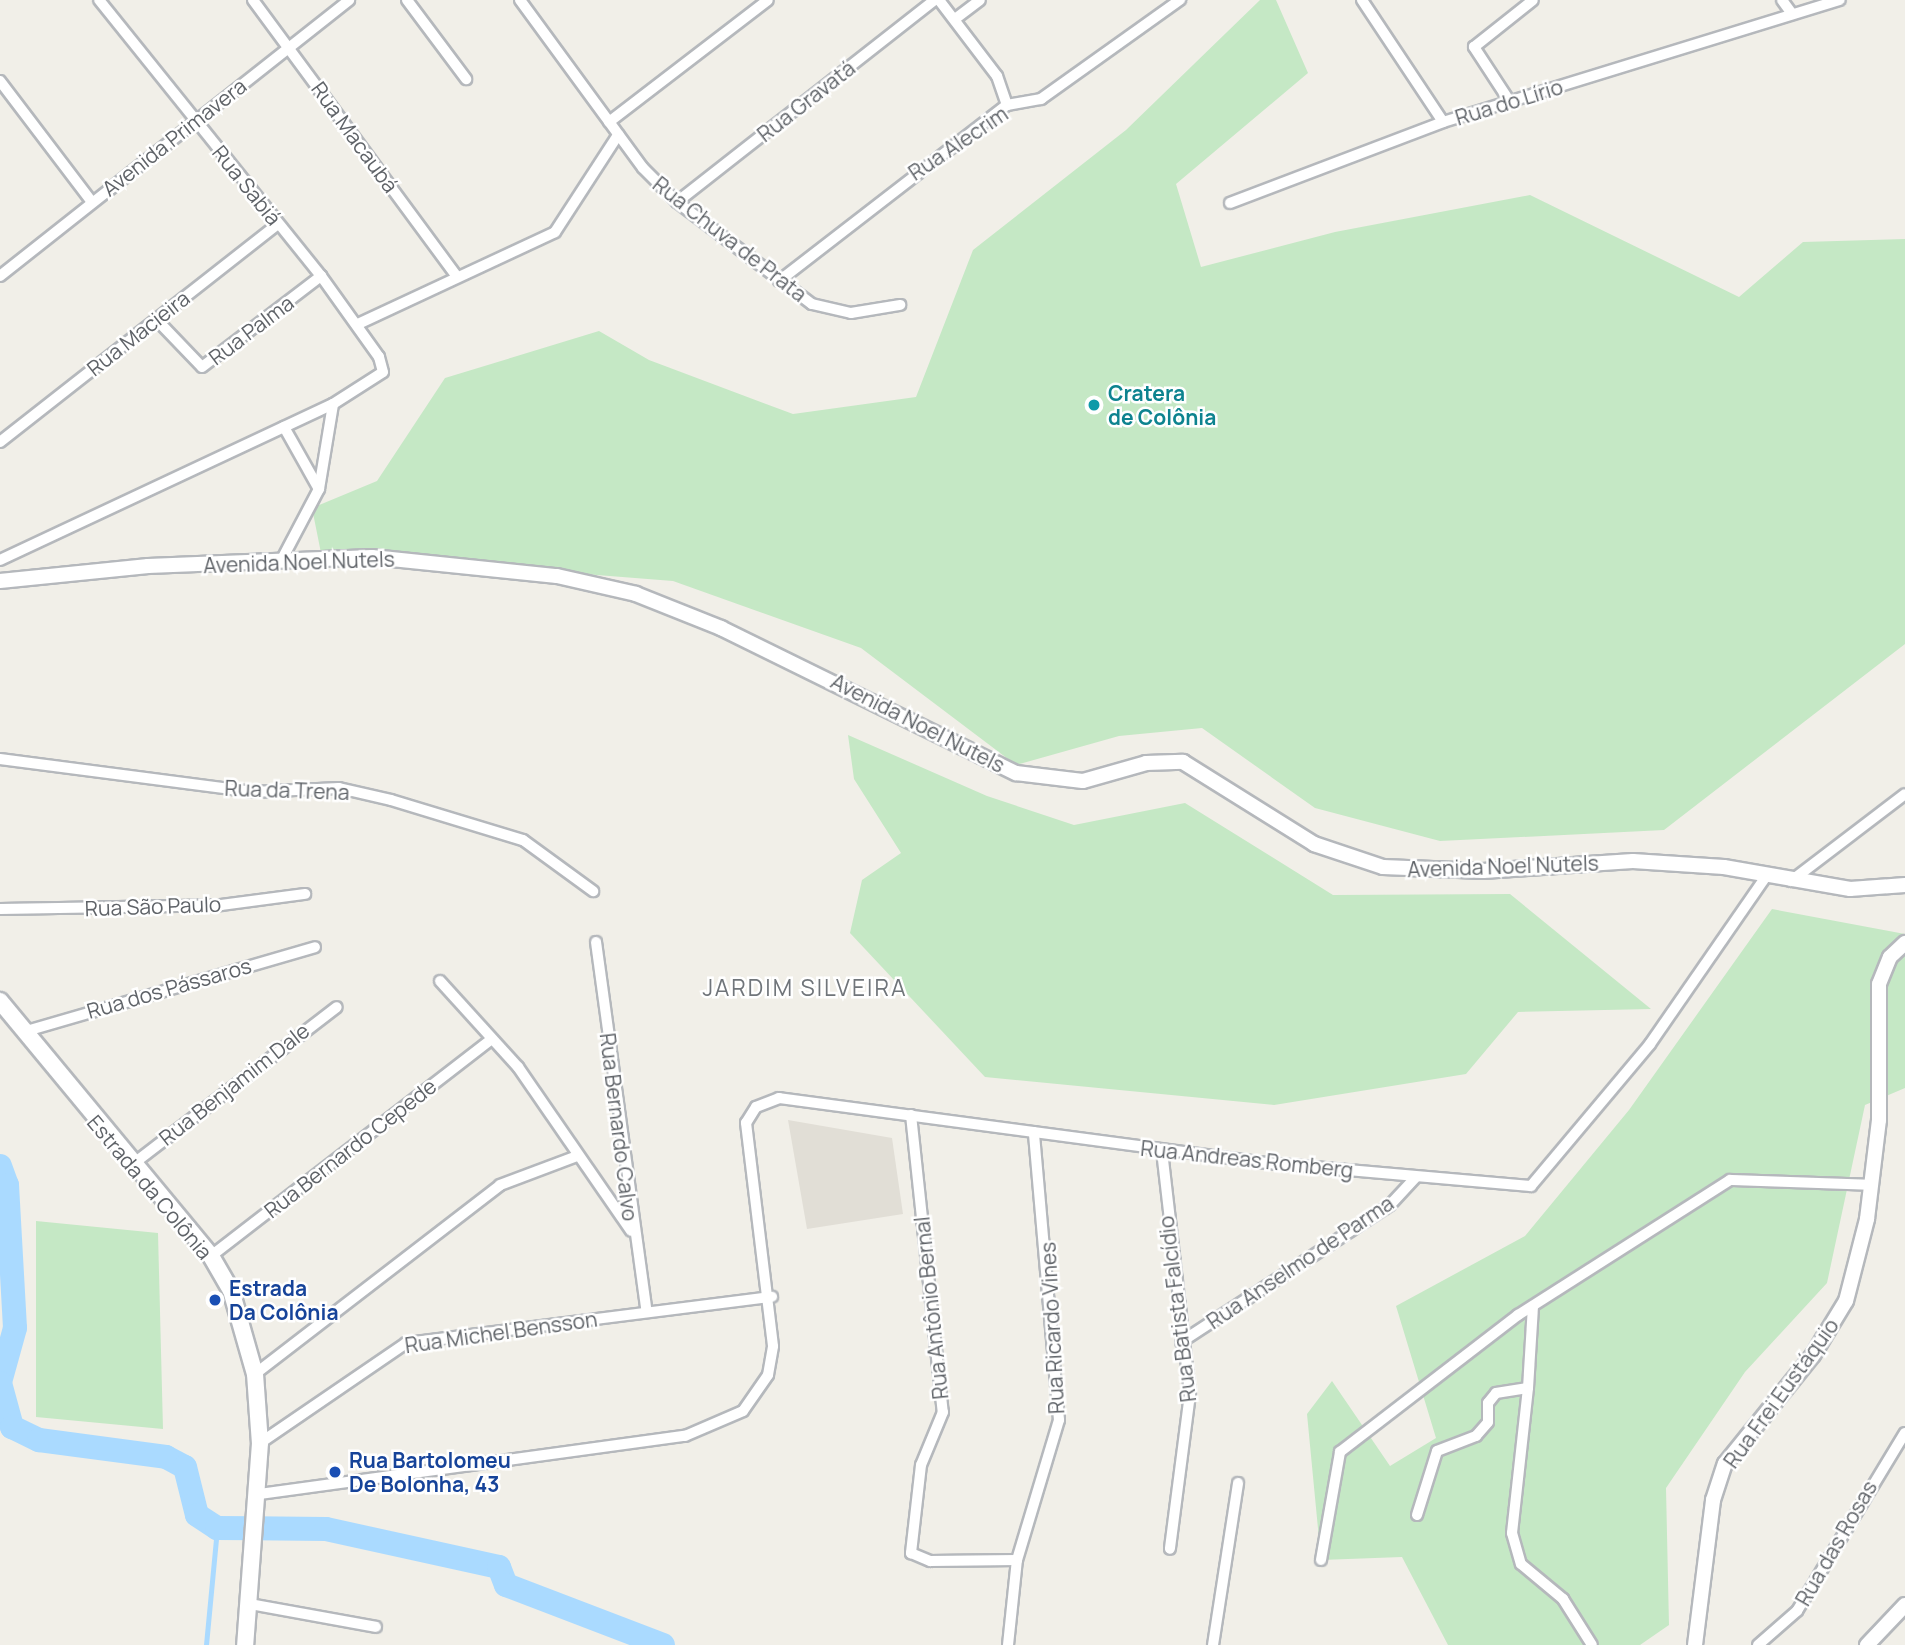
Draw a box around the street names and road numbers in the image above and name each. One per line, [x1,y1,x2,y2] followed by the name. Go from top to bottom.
[752,55,860,147] street label: Rua Gravatá
[97,73,251,201] street label: Avenida Primavera
[1452,74,1566,130] street label: Rua do Lírio
[306,77,404,197] street label: Rua Macaubá
[904,101,1012,185] street label: Rua Alecrim
[207,140,287,230] street label: Rua Sabiá
[648,171,812,307] street label: Rua Chuva de Prata
[82,285,194,381] street label: Rua Macieira
[204,290,298,370] street label: Rua Palma
[203,546,395,578] street label: Avenida Noel Nutels
[827,668,1009,778] street label: Avenida Noel Nutels
[224,775,350,805] street label: Rua da Trena
[1407,850,1599,882] street label: Avenida Noel Nutels
[84,891,222,921] street label: Rua São Paulo
[84,952,254,1024] street label: Rua dos Pássaros
[154,1018,314,1150] street label: Rua Benjamim Dale
[595,1032,643,1222] street label: Rua Bernardo Calvo
[259,1073,441,1223] street label: Rua Bernardo Cepede
[82,1110,218,1264] street label: Estrada da Colônia
[1139,1135,1355,1183] street label: Rua Andreas Romberg
[1202,1190,1398,1334] street label: Rua Anselmo de Parma
[1153,1214,1201,1404] street label: Rua Batista Falcídio
[909,1215,953,1401] street label: Rua Antônio Bernal
[1035,1241,1069,1415] street label: Rua Ricardo Vines
[403,1306,599,1358] street label: Rua Michel Bensson
[1718,1313,1844,1473] street label: Rua Frei Eustáquio
[1790,1476,1882,1610] street label: Rua das Rosas

